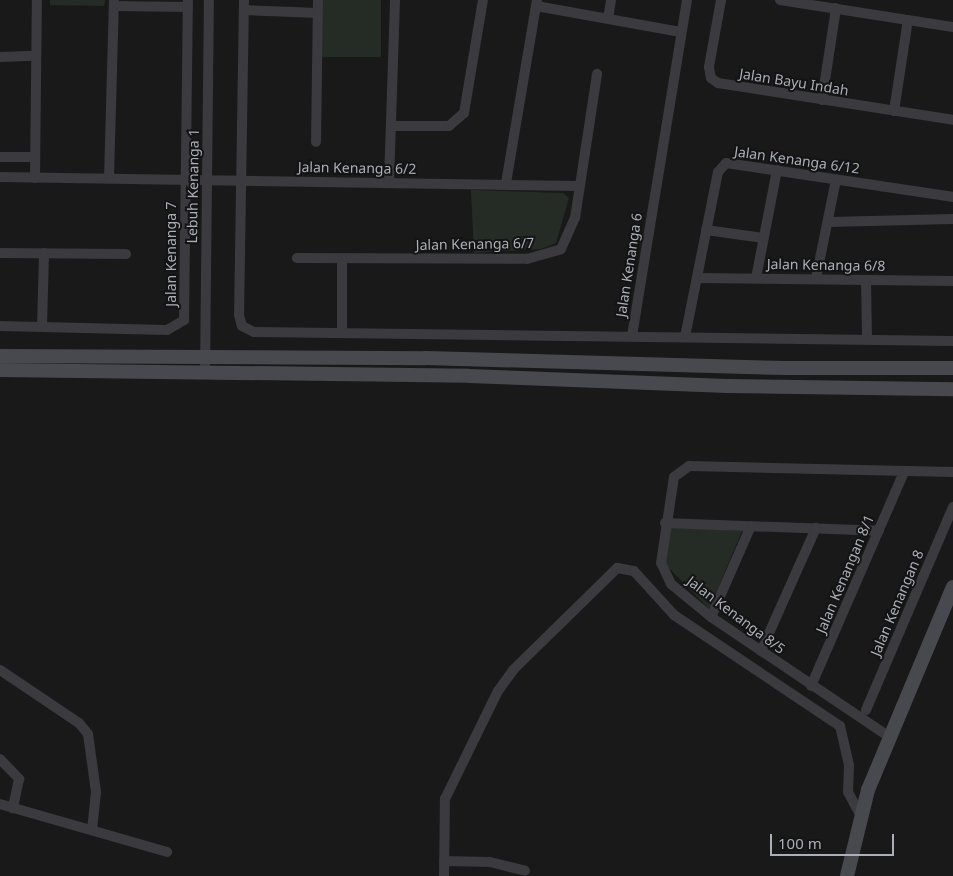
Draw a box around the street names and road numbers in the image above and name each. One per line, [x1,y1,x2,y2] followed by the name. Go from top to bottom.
[738,65,850,99] street label: Jalan Bayu Indah
[184,129,202,243] street label: Lebuh Kenanga 1
[733,143,861,177] street label: Jalan Kenanga 6/12
[298,159,416,177] street label: Jalan Kenanga 6/2
[163,201,179,307] street label: Jalan Kenanga 7
[612,212,646,318] street label: Jalan Kenanga 6
[416,235,534,253] street label: Jalan Kenanga 6/7
[767,256,885,274] street label: Jalan Kenanga 6/8
[812,512,878,636] street label: Jalan Kenangan 8/1
[867,547,927,659] street label: Jalan Kenangan 8
[684,573,788,657] street label: Jalan Kenanga 8/5

